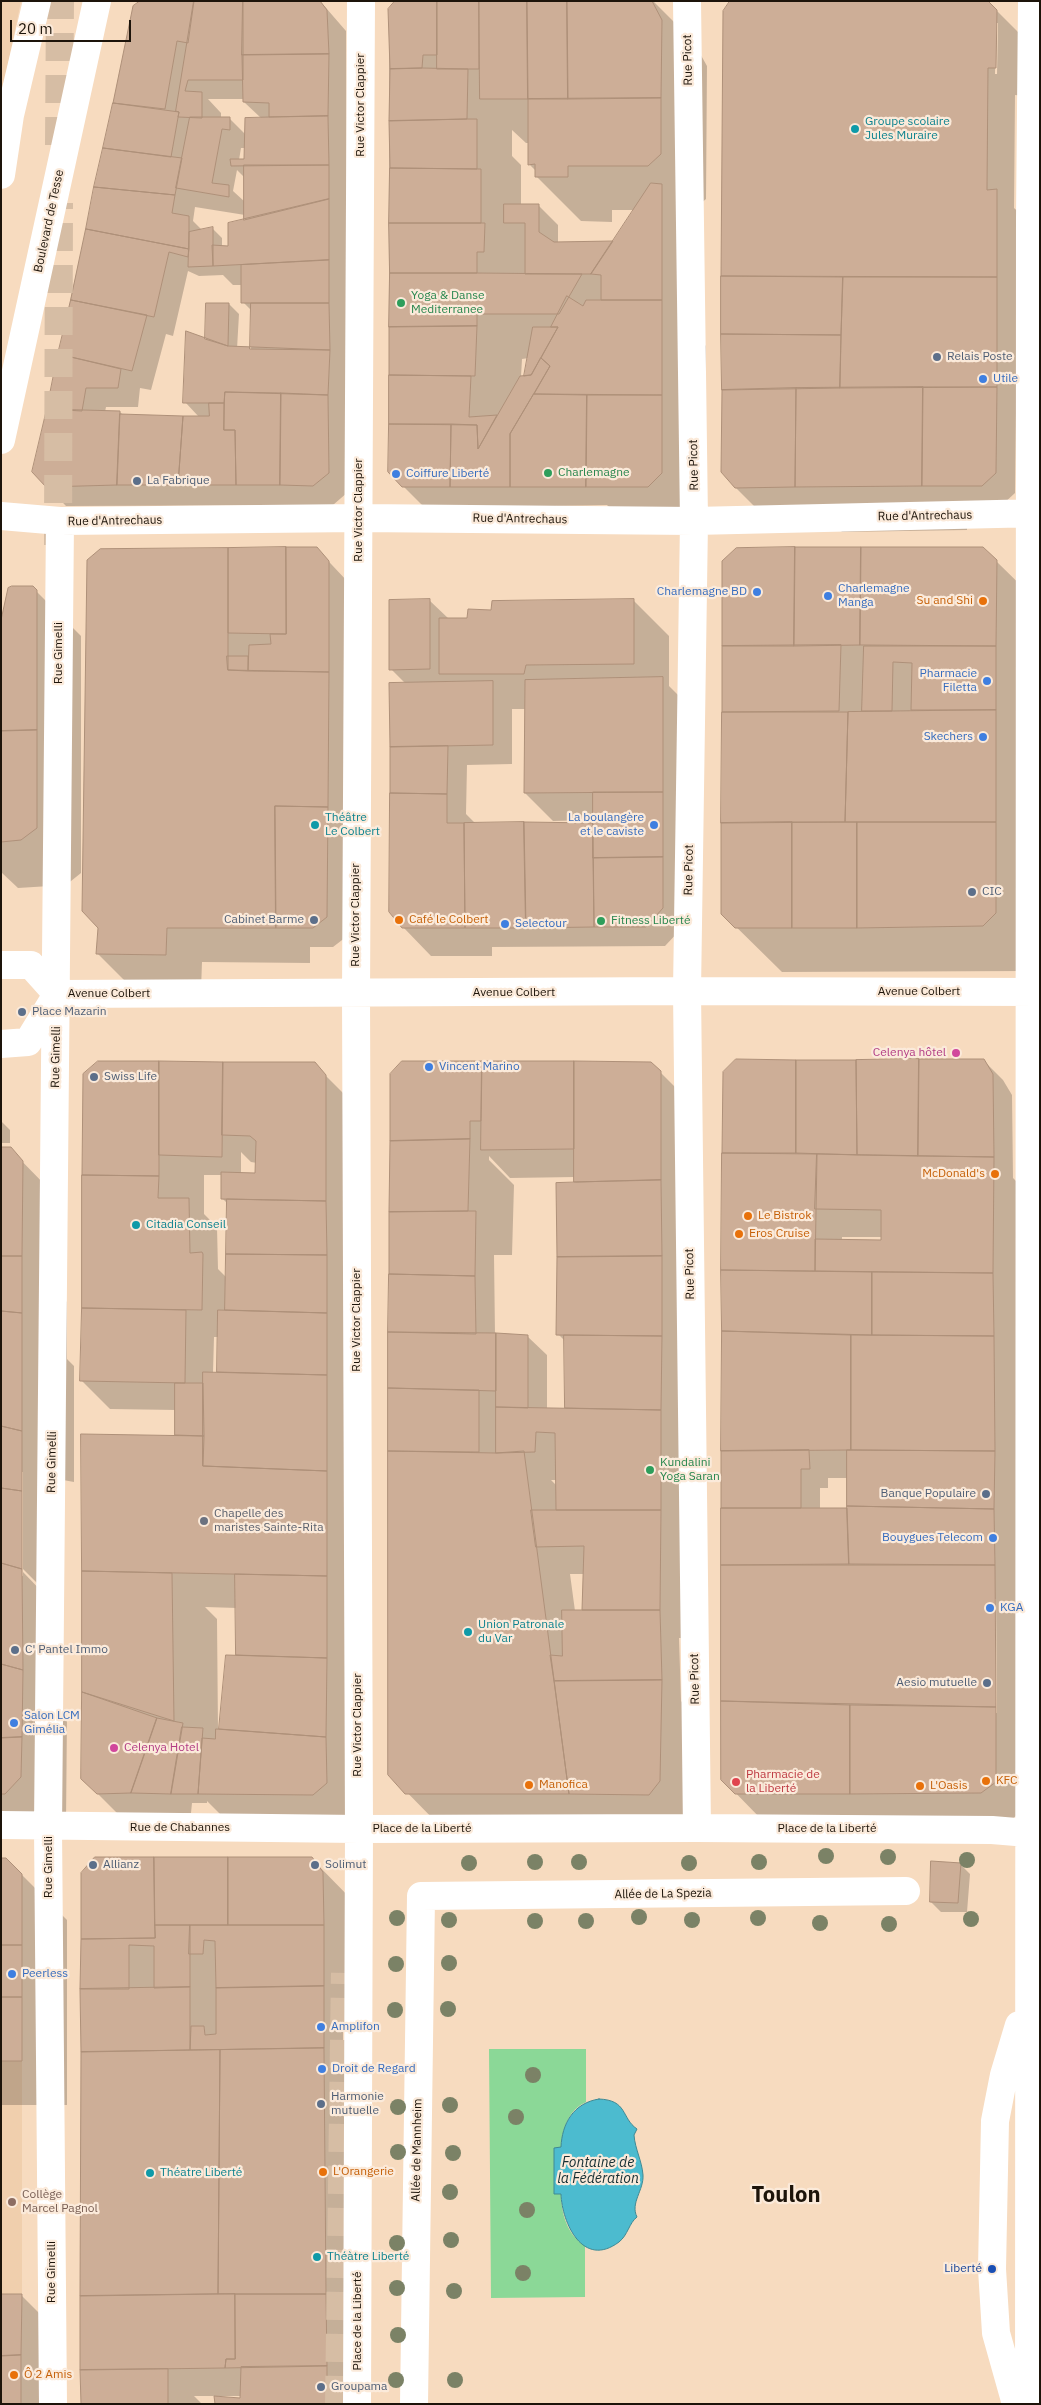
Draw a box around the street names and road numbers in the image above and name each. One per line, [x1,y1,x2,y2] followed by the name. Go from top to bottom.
[680,34,696,86] street label: Rue Picot
[354,53,368,157] street label: Rue Victor Clappier
[31,168,67,274] street label: Boulevard de Tesse
[686,439,702,491] street label: Rue Picot
[352,458,366,562] street label: Rue Victor Clappier
[878,508,972,524] street label: Rue d'Antrechaus
[473,511,567,527] street label: Rue d'Antrechaus
[68,513,162,529] street label: Rue d'Antrechaus
[52,622,66,684] street label: Rue Gimelli
[681,844,697,896] street label: Rue Picot
[349,863,363,967] street label: Rue Victor Clappier
[878,985,960,999] street label: Avenue Colbert
[473,986,555,1000] street label: Avenue Colbert
[68,987,150,1001] street label: Avenue Colbert
[48,1026,64,1088] street label: Rue Gimelli
[682,1248,698,1300] street label: Rue Picot
[350,1268,364,1372] street label: Rue Victor Clappier
[44,1431,60,1493] street label: Rue Gimelli
[687,1653,703,1705] street label: Rue Picot
[351,1673,365,1777] street label: Rue Victor Clappier
[130,1821,230,1835] street label: Rue de Chabannes
[373,1822,471,1836] street label: Place de la Liberté
[778,1822,876,1836] street label: Place de la Liberté
[42,1836,56,1898] street label: Rue Gimelli
[614,1886,712,1902] street label: Allée de La Spezia
[409,2098,425,2202] street label: Allée de Mannheim
[45,2241,59,2303] street label: Rue Gimelli
[351,2272,365,2370] street label: Place de la Liberté

